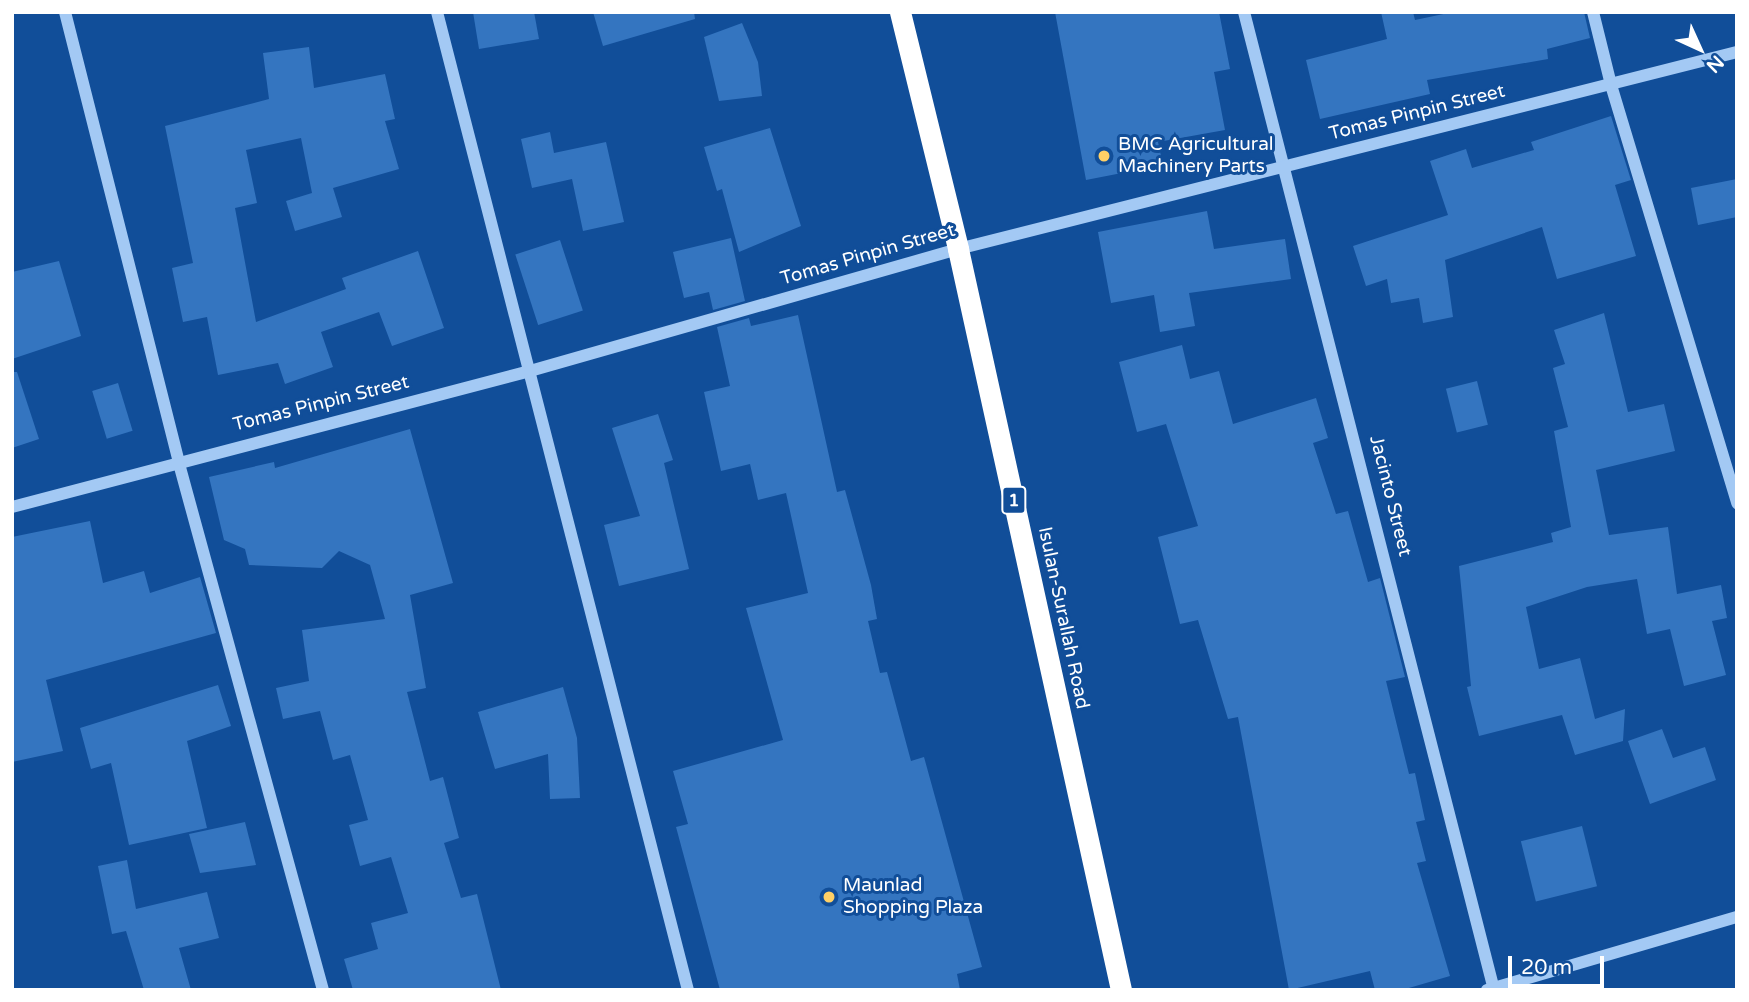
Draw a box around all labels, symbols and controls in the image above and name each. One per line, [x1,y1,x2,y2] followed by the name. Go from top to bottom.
[1665,14,1735,84] north arrow
[1702,51,1728,77] text: N
[1327,80,1507,146] street label: Tomas Pinpin Street
[1118,134,1274,178] place label: BMC Agricultural Machinery Parts
[1096,148,1112,164] marker: BMC Agricultural Machinery Parts
[778,219,958,291] street label: Tomas Pinpin Street
[231,371,411,437] street label: Tomas Pinpin Street
[1364,433,1416,559] street label: Jacinto Street
[1000,486,1028,514] road number: 1
[1033,525,1093,711] street label: Isulan-Surallah Road
[843,875,983,919] place label: Maunlad Shopping Plaza
[821,889,837,905] marker: Maunlad Shopping Plaza
[1511,942,1607,986] scale bar
[1521,955,1572,980] text: 20 m

